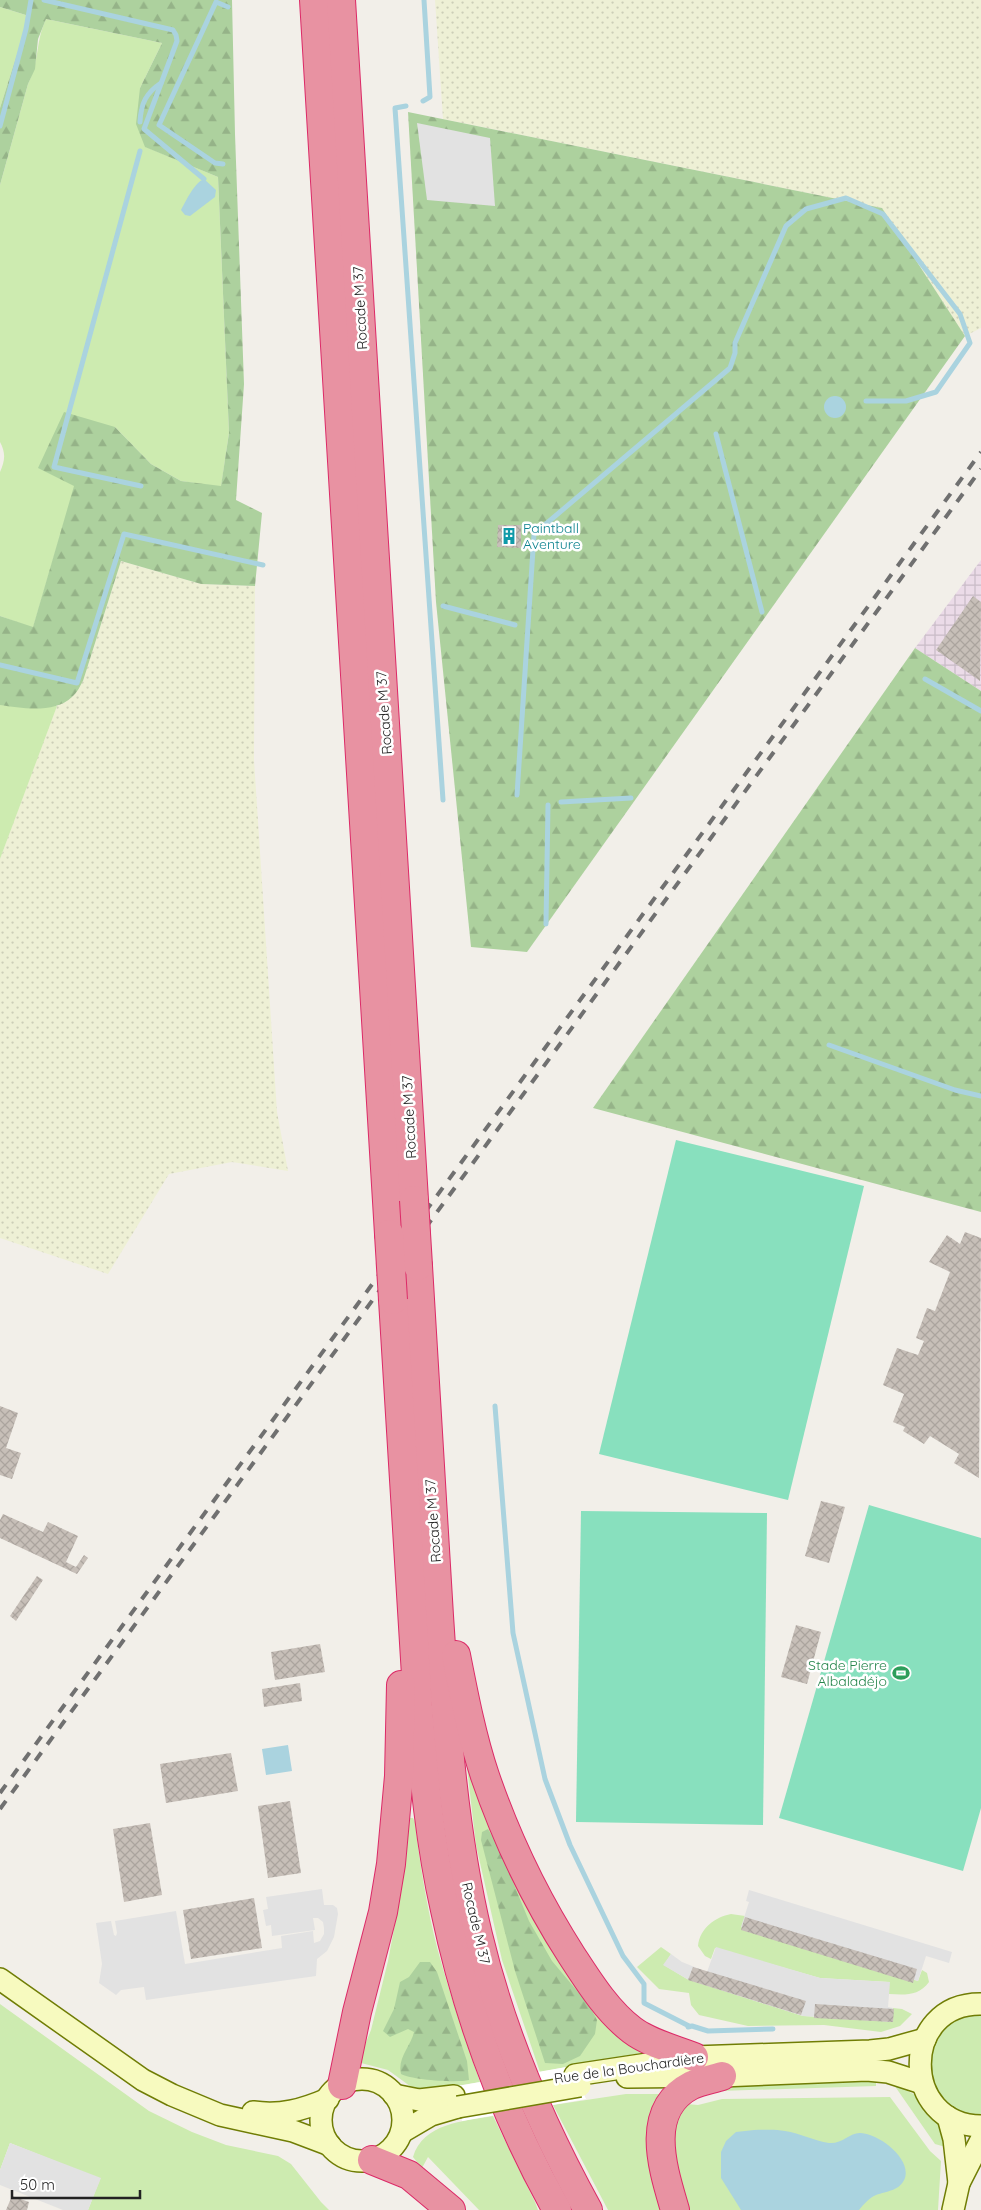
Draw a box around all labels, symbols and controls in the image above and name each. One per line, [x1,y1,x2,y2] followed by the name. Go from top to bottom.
[349,266,371,350] street label: Rocade M 37
[523,519,581,553] place label: Paintball Aventure
[499,526,519,546] building icon: Paintball Aventure
[372,671,396,755] street label: Rocade M 37
[398,1075,420,1159] street label: Rocade M 37
[421,1479,445,1563] street label: Rocade M 37
[808,1656,887,1690] place label: Stade Pierre Albaladéjo
[891,1663,911,1683] sports icon: Stade Pierre Albaladéjo
[458,1880,494,1966] street label: Rocade M 37
[553,2049,705,2087] street label: Rue de la Bouchardière
[12,2168,140,2200] scale bar
[20,2175,55,2194] text: 50 m

